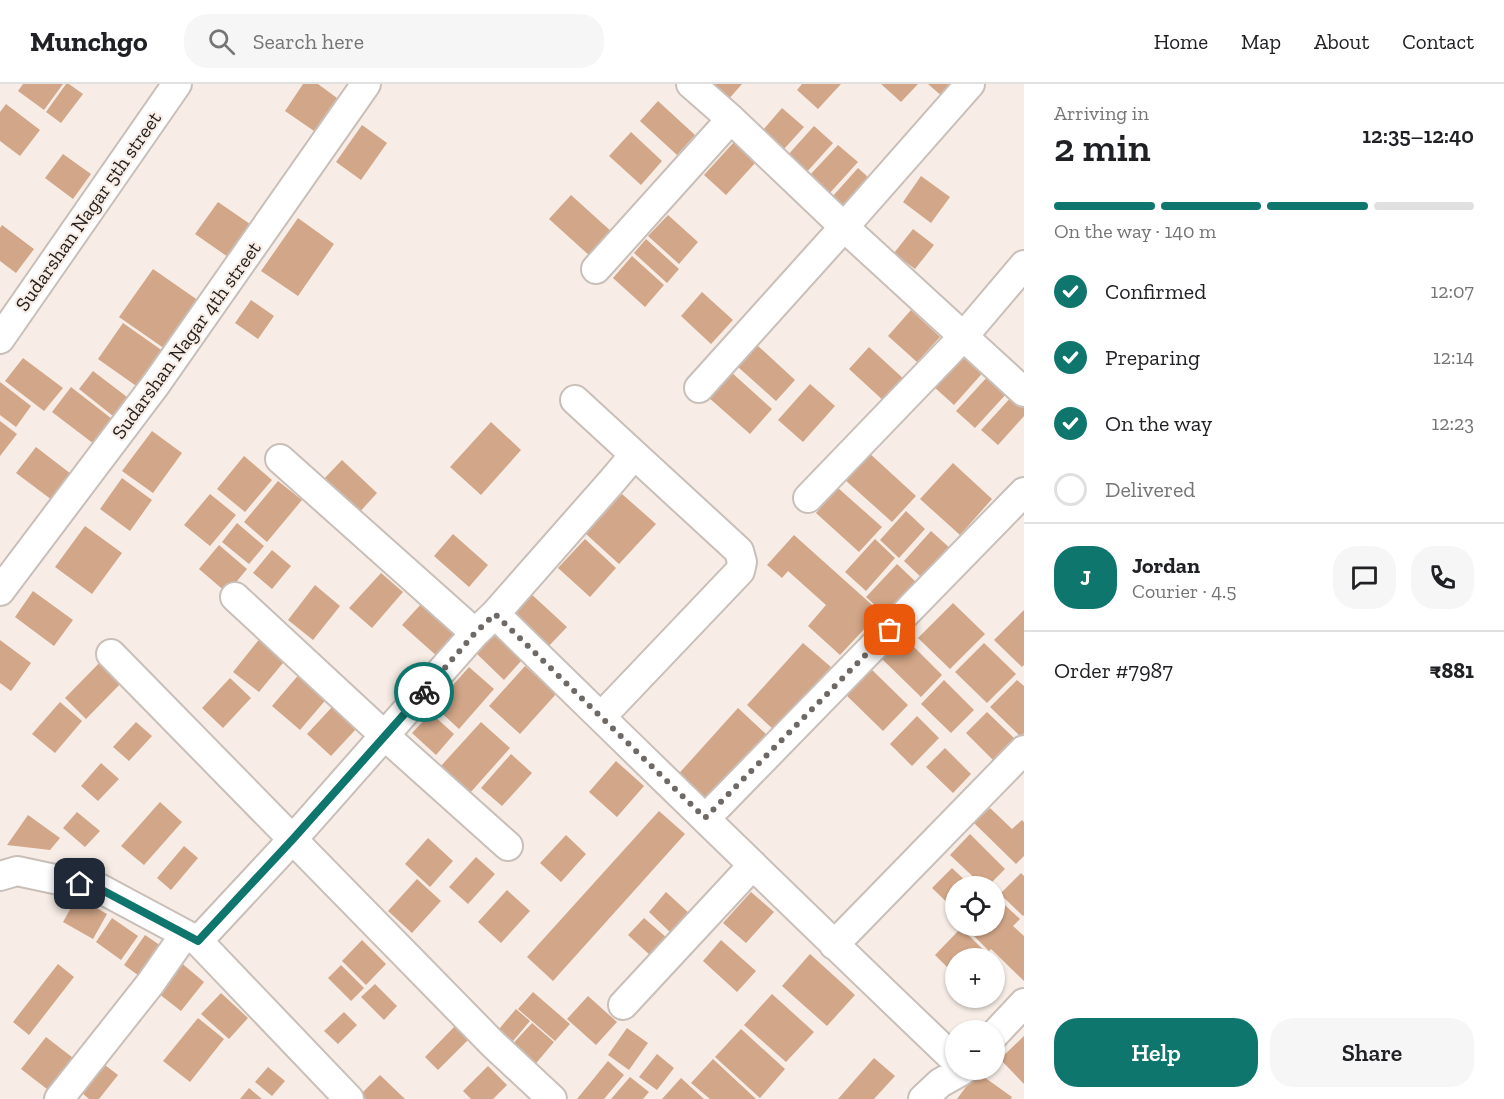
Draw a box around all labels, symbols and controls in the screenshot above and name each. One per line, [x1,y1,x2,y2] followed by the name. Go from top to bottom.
[184,14,604,68] search box
[30,25,148,58] text: Munchgo
[205,25,238,58] icon: search
[253,28,364,55] text: Search here
[1154,29,1208,54] text: Home
[1241,29,1281,54] text: Map
[1314,29,1369,54] text: About
[1402,29,1474,54] text: Contact
[1054,101,1149,125] text: Arriving in
[10,106,166,315] street label: Sudarshan Nagar 5th street
[1362,122,1474,149] text: 12:35–12:40
[1054,124,1151,171] text: 2 min
[1054,219,1216,243] text: On the way · 140 m
[106,236,266,443] street label: Sudarshan Nagar 4th street
[1054,275,1087,308] icon: check
[1105,278,1206,305] text: Confirmed
[1431,279,1474,303] text: 12:07
[1054,341,1087,374] icon: check
[1105,344,1200,371] text: Preparing
[1433,345,1474,369] text: 12:14
[1054,407,1087,440] icon: check
[1105,410,1212,437] text: On the way
[1431,411,1474,435] text: 12:23
[1105,476,1195,503] text: Delivered
[1333,546,1396,609] button: chat
[1411,546,1474,609] button: phone
[1132,552,1200,579] text: Jordan
[1080,564,1091,591] text: J
[1132,579,1237,603] text: Courier · 4.5
[864,604,915,655] pin
[873,613,906,646] icon: bag
[1054,657,1173,684] text: Order #7987
[1430,657,1474,684] text: ₹881
[394,662,454,722] courier
[408,676,441,709] icon: bike
[54,858,105,909] pin
[63,867,96,900] icon: home
[945,876,1005,1080] map controls
[945,876,1005,936] button: locate
[945,948,1005,1008] button: +
[1054,1018,1258,1087] button: Help
[1270,1018,1474,1087] button: Share
[945,1020,1005,1080] button: −

